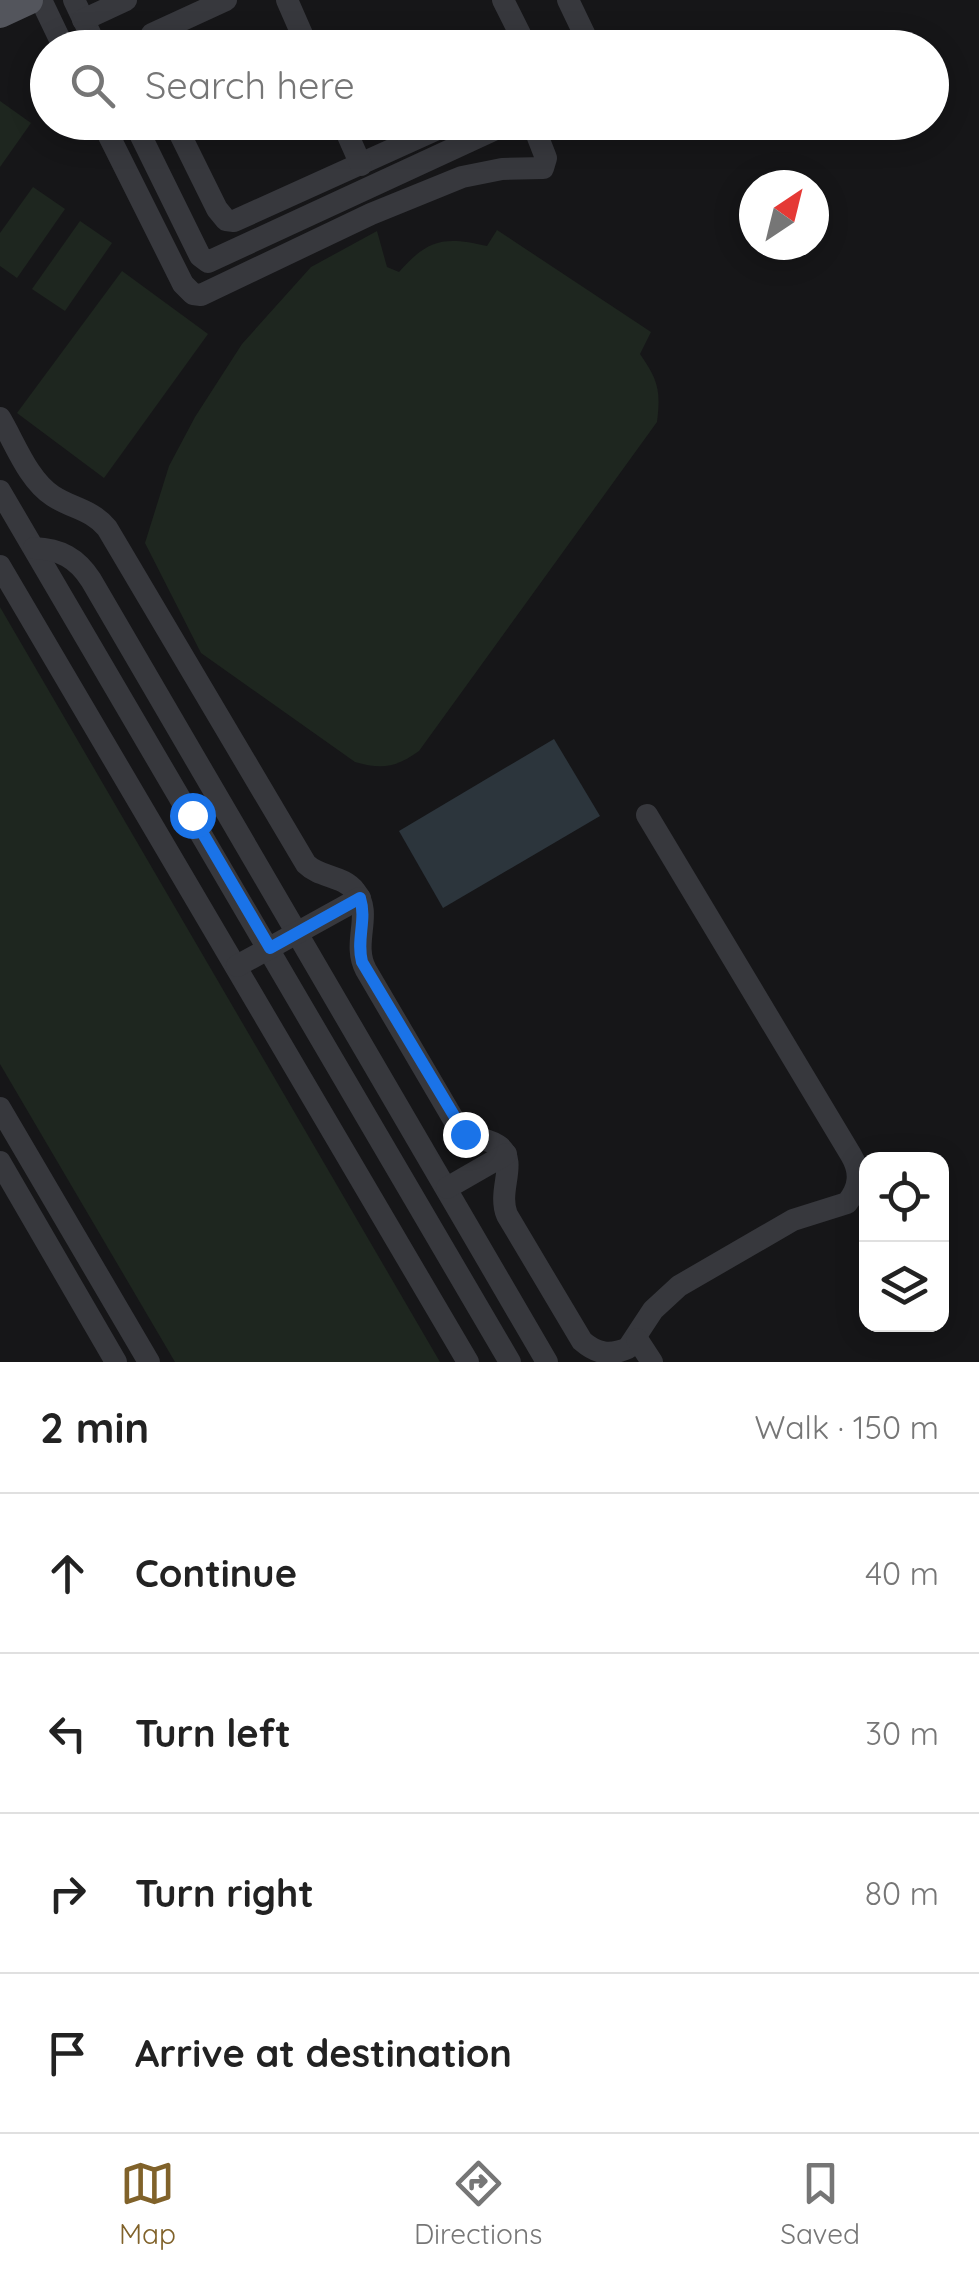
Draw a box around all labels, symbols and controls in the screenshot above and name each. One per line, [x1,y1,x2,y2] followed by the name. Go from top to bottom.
[30,30,949,140] search box
[65,58,120,113] icon: search
[145,61,355,109] text: Search here
[739,170,829,260] north arrow
[170,793,216,839] route start
[443,1112,489,1158] route end
[859,1152,949,1332] map controls
[859,1152,949,1242] button: locate
[859,1242,949,1332] button: layers
[40,1401,149,1454] text: 2 min
[755,1407,939,1447] text: Walk · 150 m
[40,1546,95,1601] icon: ahead
[135,1549,297,1597] text: Continue
[865,1553,939,1593] text: 40 m
[40,1706,95,1761] icon: left
[135,1709,291,1757] text: Turn left
[865,1713,939,1753] text: 30 m
[40,1866,95,1921] icon: right
[135,1869,314,1917] text: Turn right
[865,1873,939,1913] text: 80 m
[40,2026,95,2081] icon: arrive
[135,2029,512,2077] text: Arrive at destination
[119,2156,176,2251] tab: Map
[414,2156,542,2251] tab: Directions
[780,2156,860,2251] tab: Saved

